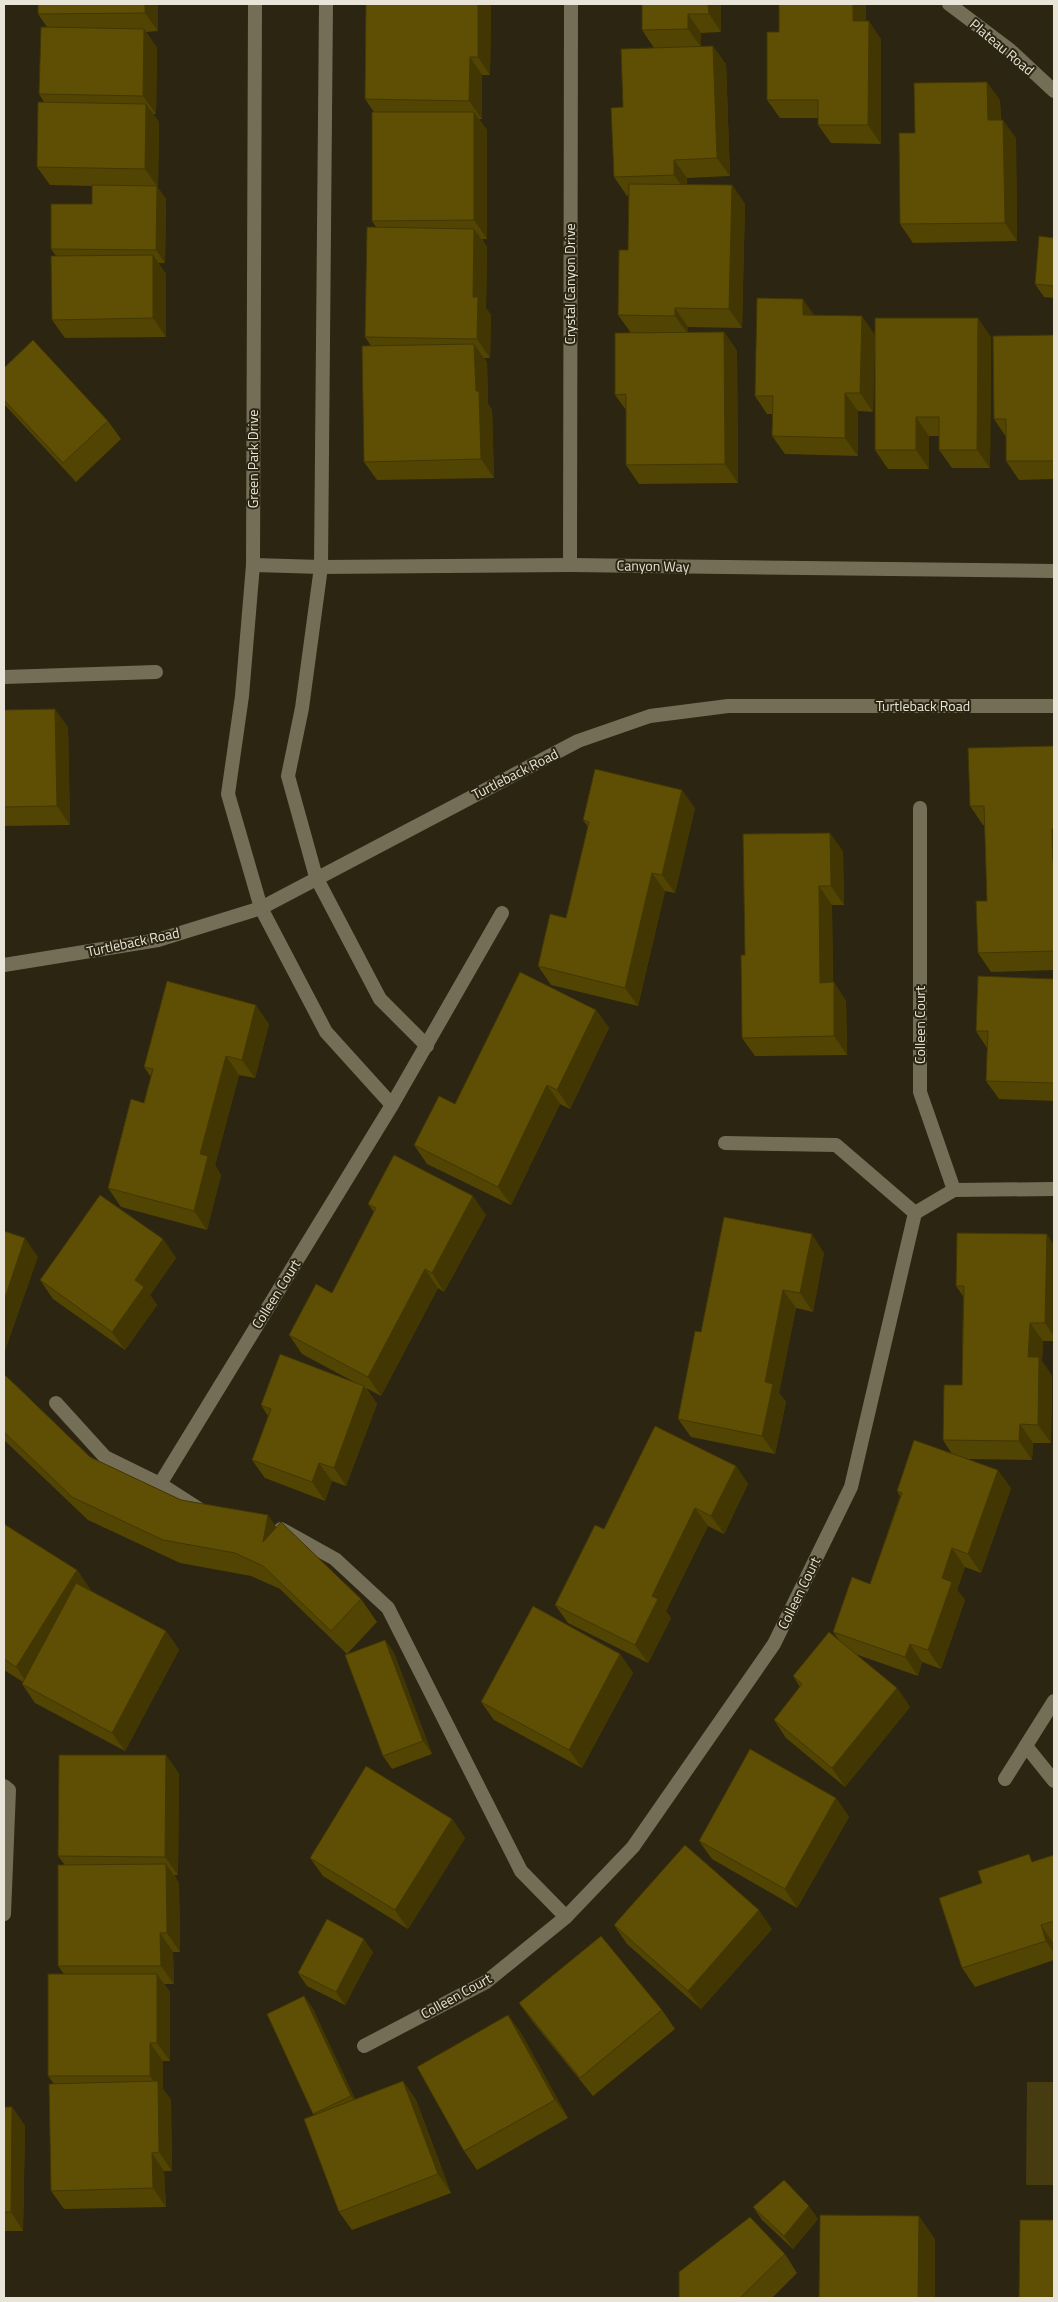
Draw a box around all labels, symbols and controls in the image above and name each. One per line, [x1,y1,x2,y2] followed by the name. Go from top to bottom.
[966,13,1039,80] street label: Plateau Road
[559,223,580,345] street label: Crystal Canyon Drive
[242,410,263,508] street label: Green Park Drive
[617,554,690,577] street label: Canyon Way
[876,695,970,716] street label: Turtleback Road
[468,743,562,804] street label: Turtleback Road
[85,921,181,962] street label: Turtleback Road
[909,986,930,1064] street label: Colleen Court
[246,1255,305,1332] street label: Colleen Court
[772,1553,825,1632] street label: Colleen Court
[416,1967,495,2024] street label: Colleen Court

